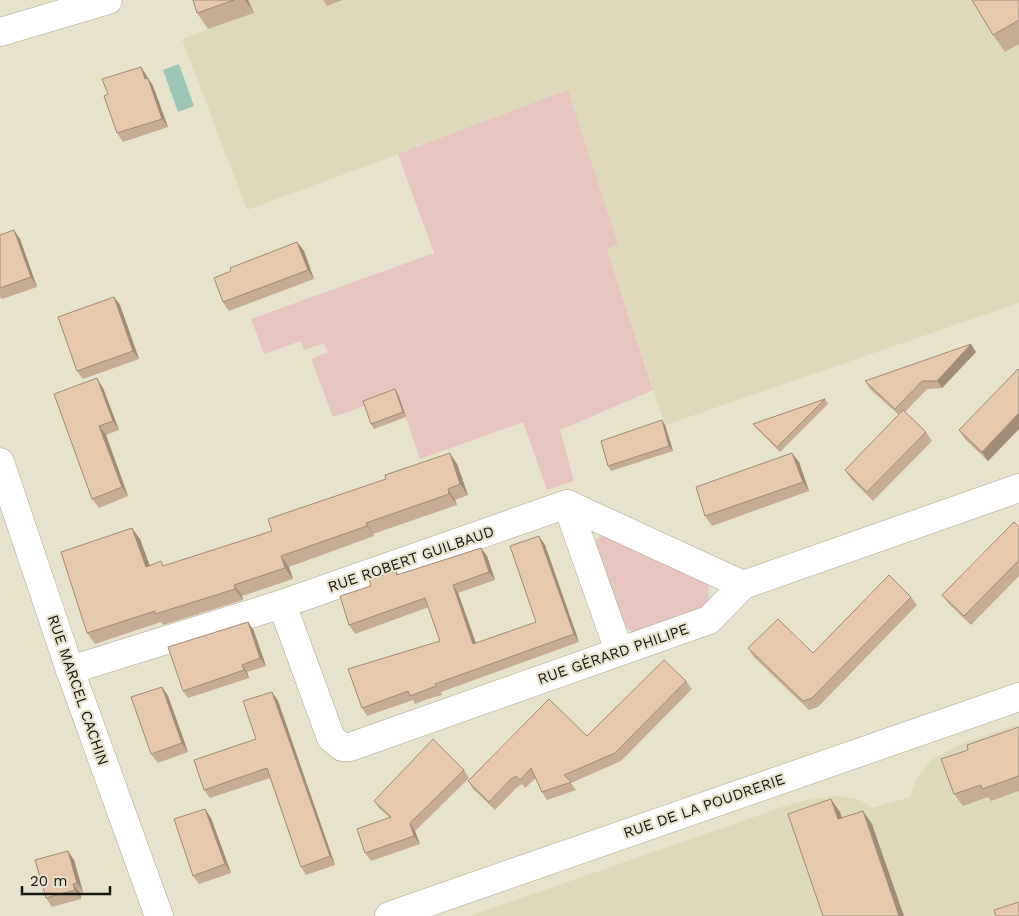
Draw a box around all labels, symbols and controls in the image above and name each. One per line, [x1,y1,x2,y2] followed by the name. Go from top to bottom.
[325,522,497,596] street label: RUE ROBERT GUILBAUD
[44,612,112,768] street label: RUE MARCEL CACHIN
[535,620,691,688] street label: RUE GÉRARD PHILIPE
[621,770,787,842] street label: RUE DE LA POUDRERIE
[22,864,110,896] scale bar
[30,872,68,890] text: 20 m

